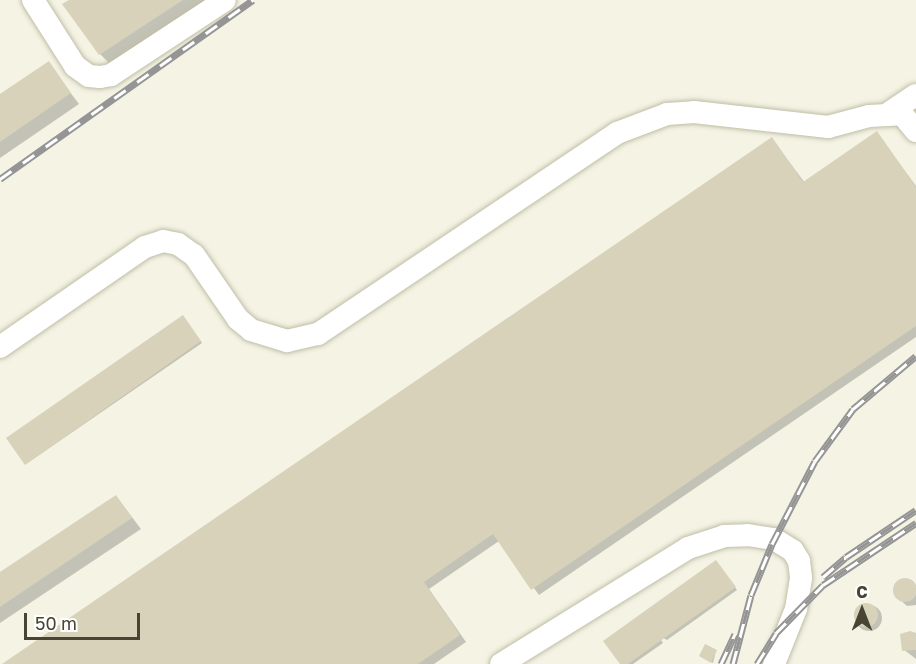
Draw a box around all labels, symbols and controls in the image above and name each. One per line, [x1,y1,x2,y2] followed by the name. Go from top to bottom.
[832,580,892,640] north arrow
[856,582,868,602] text: С
[27,601,142,639] scale bar
[35,612,77,634] text: 50 m

